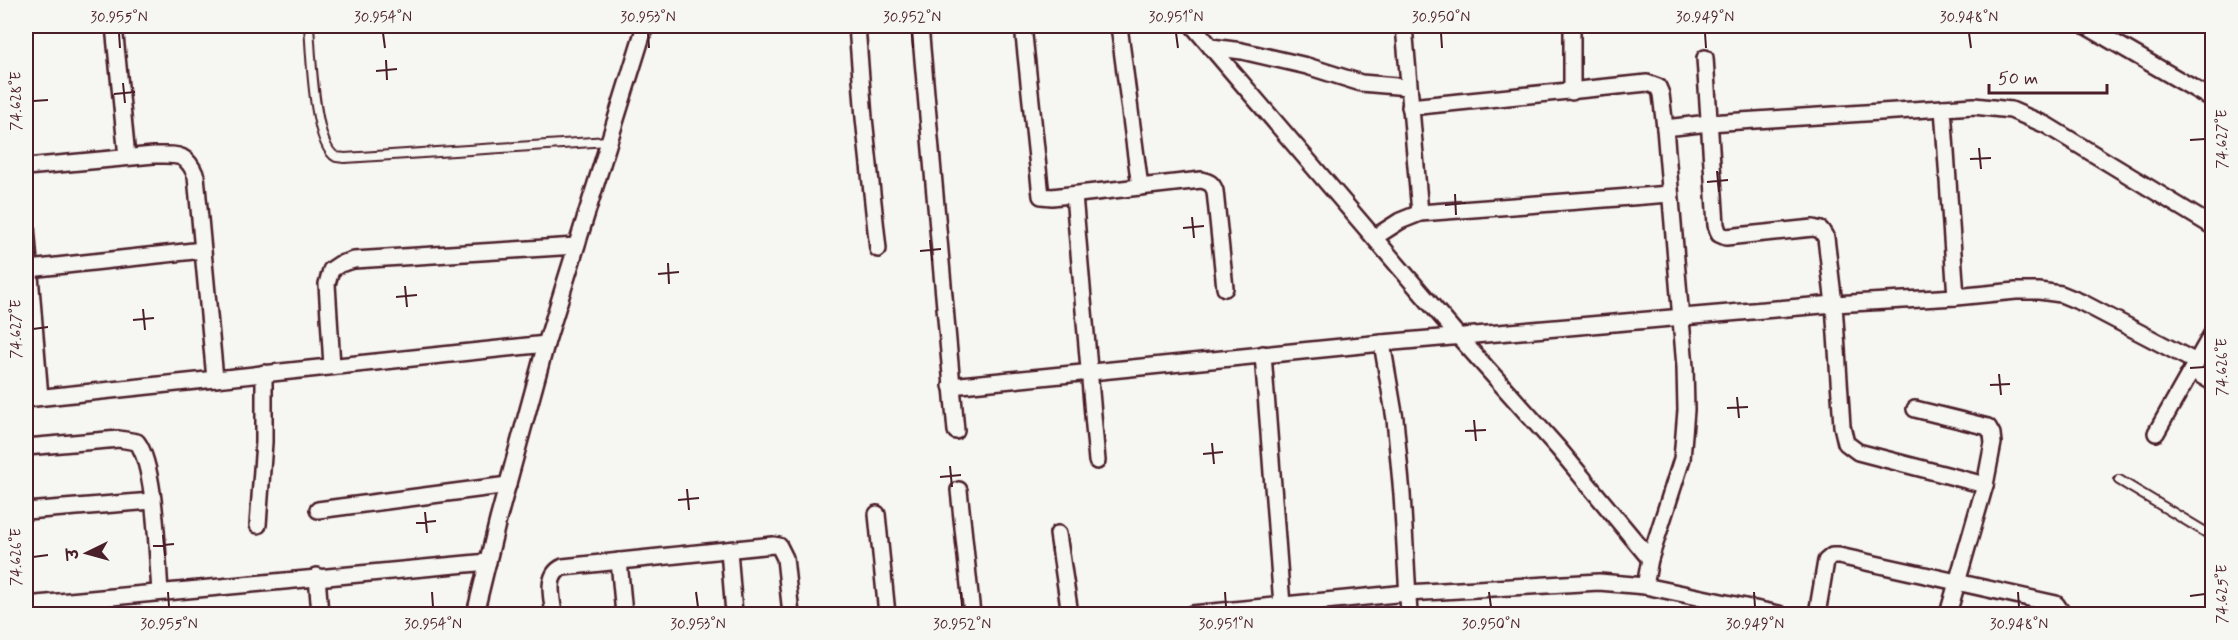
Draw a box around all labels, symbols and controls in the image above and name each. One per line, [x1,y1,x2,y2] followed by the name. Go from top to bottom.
[90,8,148,28] text: 30.955°N
[354,8,412,28] text: 30.954°N
[620,8,676,28] text: 30.953°N
[883,8,941,28] text: 30.952°N
[1148,8,1204,28] text: 30.951°N
[1412,8,1470,28] text: 30.950°N
[1676,8,1734,28] text: 30.949°N
[1940,8,1998,28] text: 30.948°N
[1989,57,2108,95] scale bar
[1998,67,2038,91] text: 50 m
[7,71,27,131] text: 74.628°E
[2213,109,2233,169] text: 74.627°E
[7,299,27,359] text: 74.627°E
[2213,338,2233,396] text: 74.626°E
[57,523,117,583] north arrow
[7,528,27,586] text: 74.626°E
[63,547,85,562] text: उ
[2213,564,2233,624] text: 74.625°E
[140,615,198,635] text: 30.955°N
[404,615,462,635] text: 30.954°N
[670,615,726,635] text: 30.953°N
[933,615,991,635] text: 30.952°N
[1198,615,1254,635] text: 30.951°N
[1462,615,1520,635] text: 30.950°N
[1726,615,1784,635] text: 30.949°N
[1990,615,2048,635] text: 30.948°N

